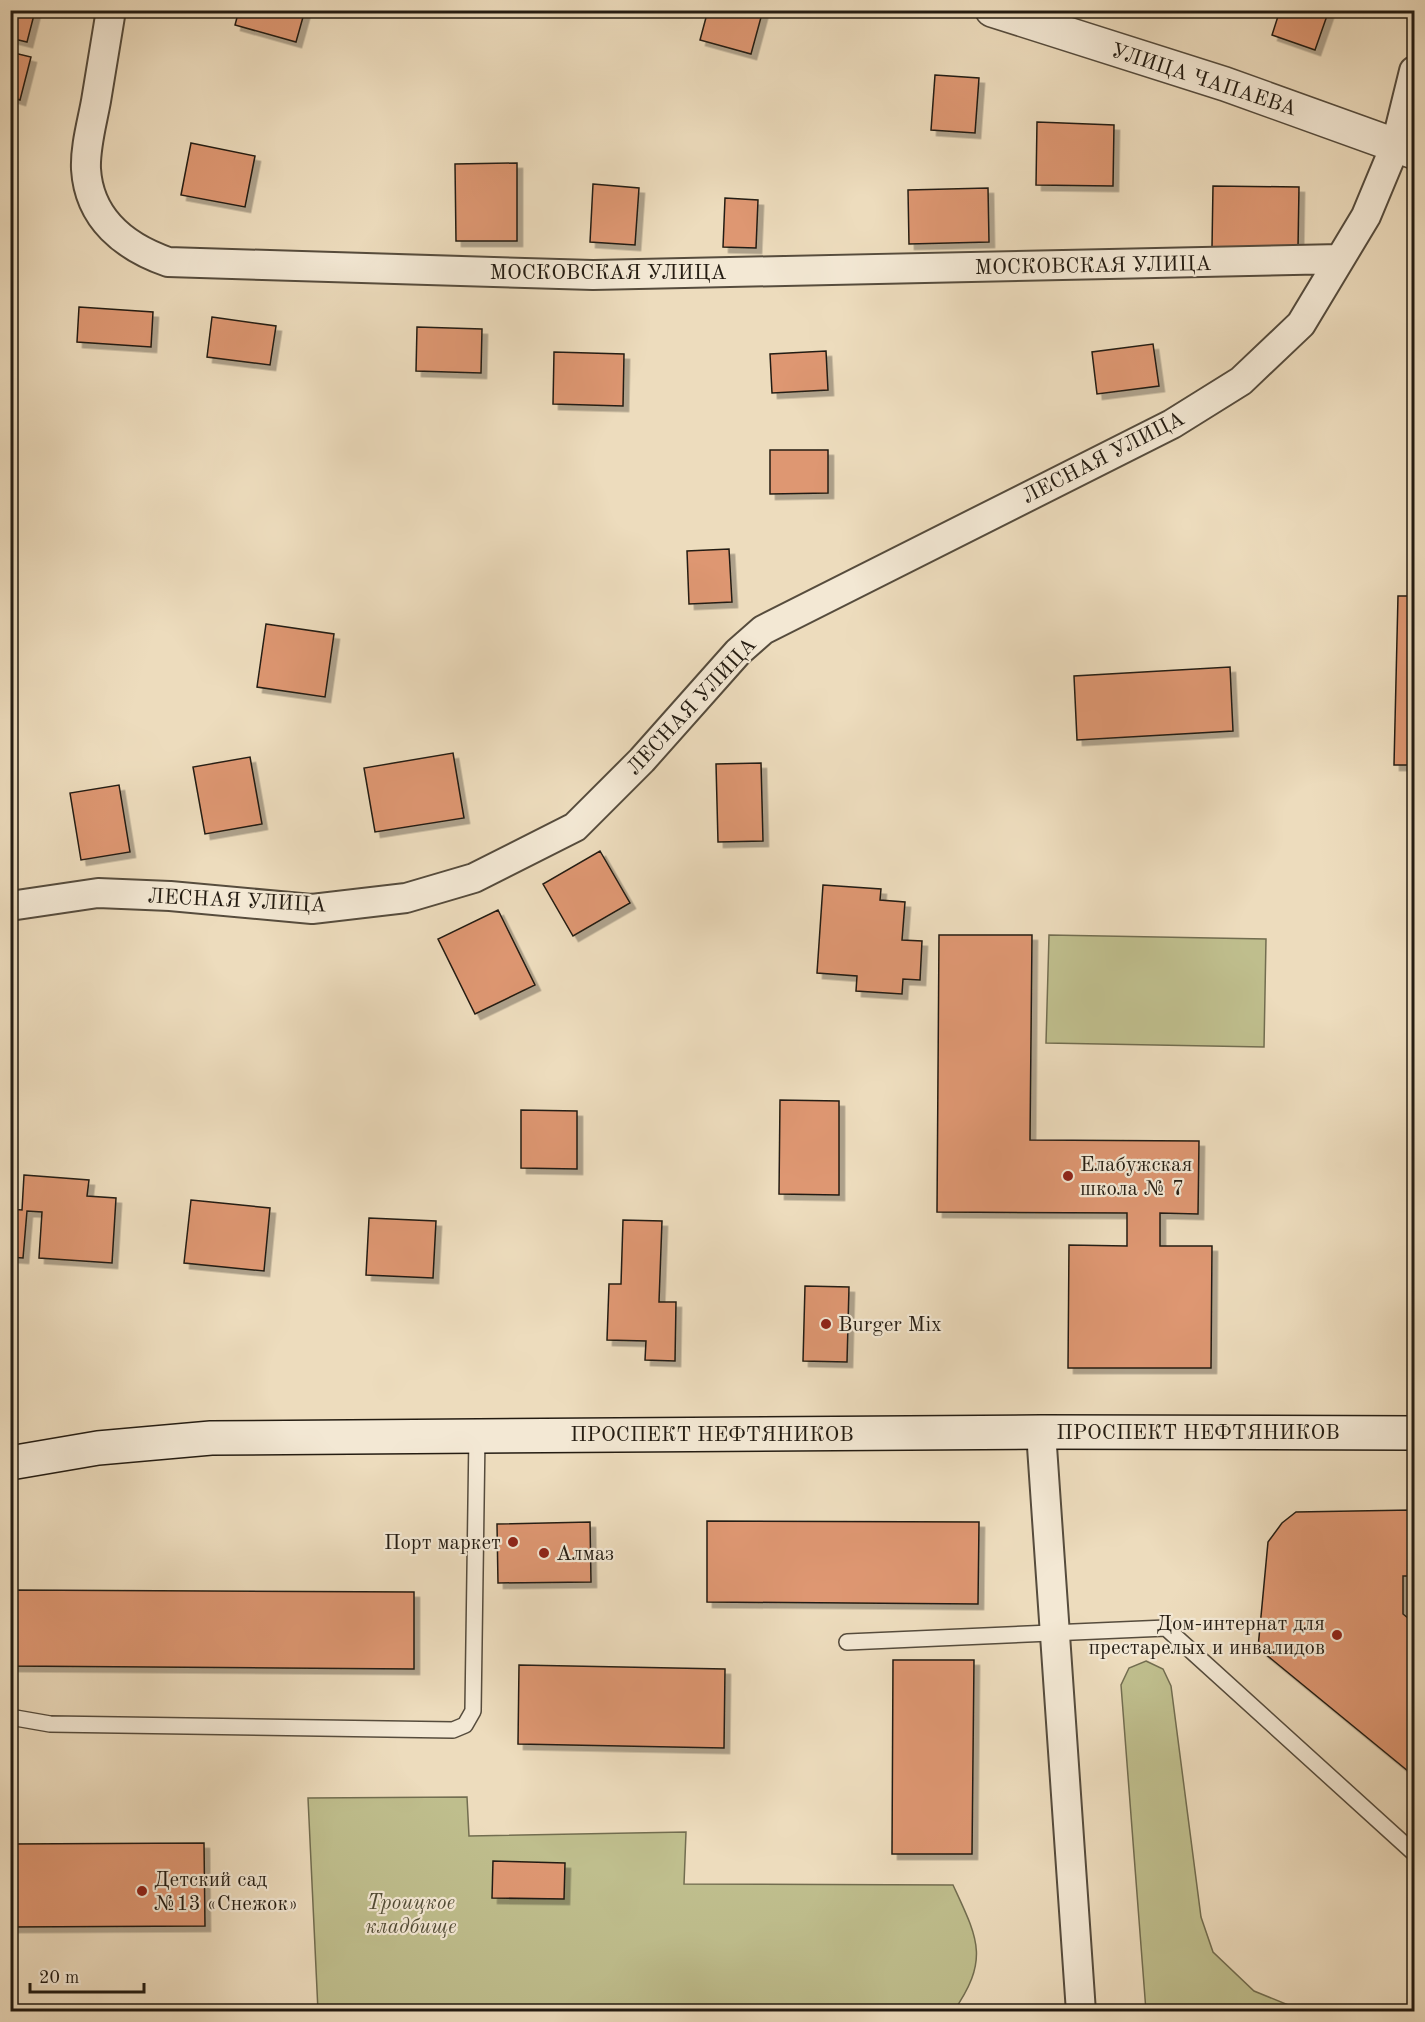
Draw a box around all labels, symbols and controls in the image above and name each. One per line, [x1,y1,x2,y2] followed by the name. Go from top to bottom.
[1108,40,1299,120] street label: УЛИЦА ЧАПАЕВА
[974,254,1212,279] street label: МОСКОВСКАЯ УЛИЦА
[489,263,727,284] street label: МОСКОВСКАЯ УЛИЦА
[1019,408,1188,508] street label: ЛЕСНАЯ УЛИЦА
[623,634,761,780] street label: ЛЕСНАЯ УЛИЦА
[147,886,327,917] street label: ЛЕСНАЯ УЛИЦА
[1080,1155,1192,1200] place label: Елабужская школа № 7
[1061,1169,1075,1183] marker: Елабужская школа № 7
[838,1315,942,1336] place label: Burger Mix
[819,1317,833,1331] marker: Burger Mix
[1056,1423,1340,1444] street label: ПРОСПЕКТ НЕФТЯНИКОВ
[570,1425,854,1446] street label: ПРОСПЕКТ НЕФТЯНИКОВ
[384,1533,501,1554] place label: Порт маркет
[506,1535,520,1549] marker: Порт маркет
[556,1544,614,1565] place label: Алмаз
[537,1546,551,1560] marker: Алмаз
[1089,1614,1325,1659] place label: Дом-интернат для престарелых и инвалидов
[1330,1628,1344,1642] marker: Дом-интернат для престарелых и инвалидов
[154,1870,298,1915] place label: Детский сад №13 «Снежок»
[135,1884,149,1898] marker: Детский сад №13 «Снежок»
[365,1893,457,1938] park label: Троицкое кладбище
[30,1956,144,1994] scale bar
[39,1969,79,1987] text: 20 m

